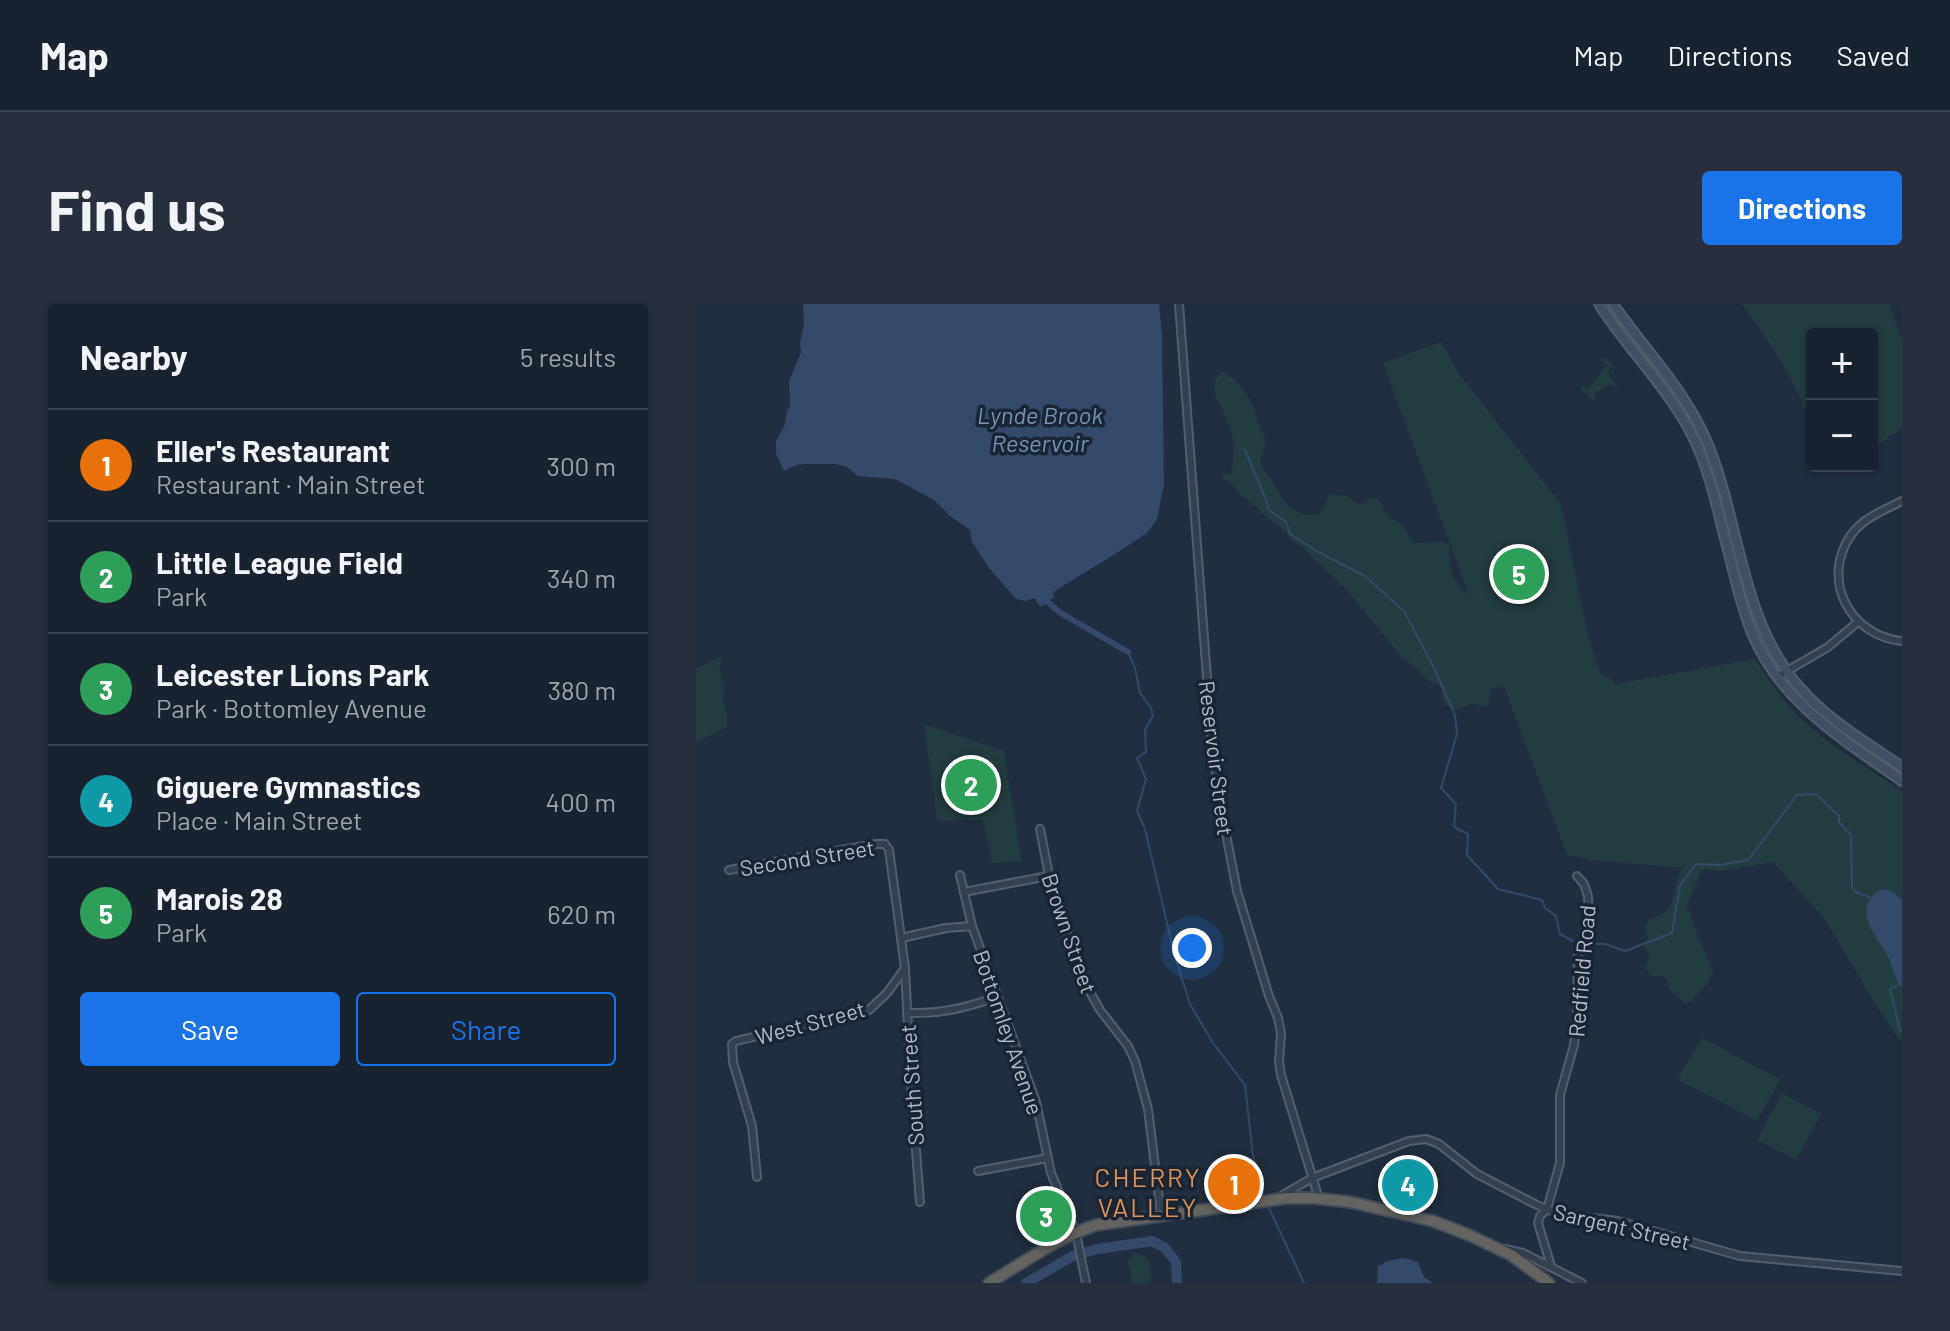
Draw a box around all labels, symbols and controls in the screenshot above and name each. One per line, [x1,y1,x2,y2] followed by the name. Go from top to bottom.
[40,32,109,78] text: Map
[1574,38,1623,72] text: Map
[1667,38,1793,72] text: Directions
[1837,38,1910,72] text: Saved
[1702,171,1902,245] button: Directions
[48,175,226,242] text: Find us
[1806,328,1878,472] map controls
[1806,328,1878,400] button: +
[80,336,188,377] text: Nearby
[520,341,616,372] text: 5 results
[977,400,1103,457] water label: Lynde Brook Reservoir
[1806,400,1878,472] button: −
[156,432,390,468] text: Eller's Restaurant
[101,450,111,481] text: 1
[547,450,616,481] text: 300 m
[156,468,425,499] text: Restaurant · Main Street
[156,544,403,580] text: Little League Field
[1493,544,1545,604] pin: 5
[99,562,113,593] text: 2
[547,562,616,593] text: 340 m
[156,580,207,611] text: Park
[156,656,429,692] text: Leicester Lions Park
[99,674,113,705] text: 3
[548,674,616,705] text: 380 m
[1195,679,1239,837] street label: Reservoir Street
[156,692,427,723] text: Park · Bottomley Avenue
[945,755,997,815] pin: 2
[156,768,421,804] text: Giguere Gymnastics
[98,786,114,817] text: 4
[546,786,616,817] text: 400 m
[156,804,363,835] text: Place · Main Street
[738,834,876,880] street label: Second Street
[1037,869,1103,997] street label: Brown Street
[156,880,283,916] text: Marois 28
[99,898,113,929] text: 5
[547,898,616,929] text: 620 m
[1562,904,1600,1038] street label: Redfield Road
[156,916,207,947] text: Park
[1172,928,1212,968] your location
[969,946,1049,1118] street label: Bottomley Avenue
[80,992,340,1066] button: Save
[356,992,616,1066] button: Share
[752,995,868,1049] street label: West Street
[894,1024,928,1146] street label: South Street
[1208,1154,1260,1214] pin: 1
[1382,1155,1434,1215] pin: 4
[1095,1161,1201,1222] district label: CHERRY VALLEY
[1020,1186,1072,1246] pin: 3
[1551,1198,1693,1254] street label: Sargent Street

